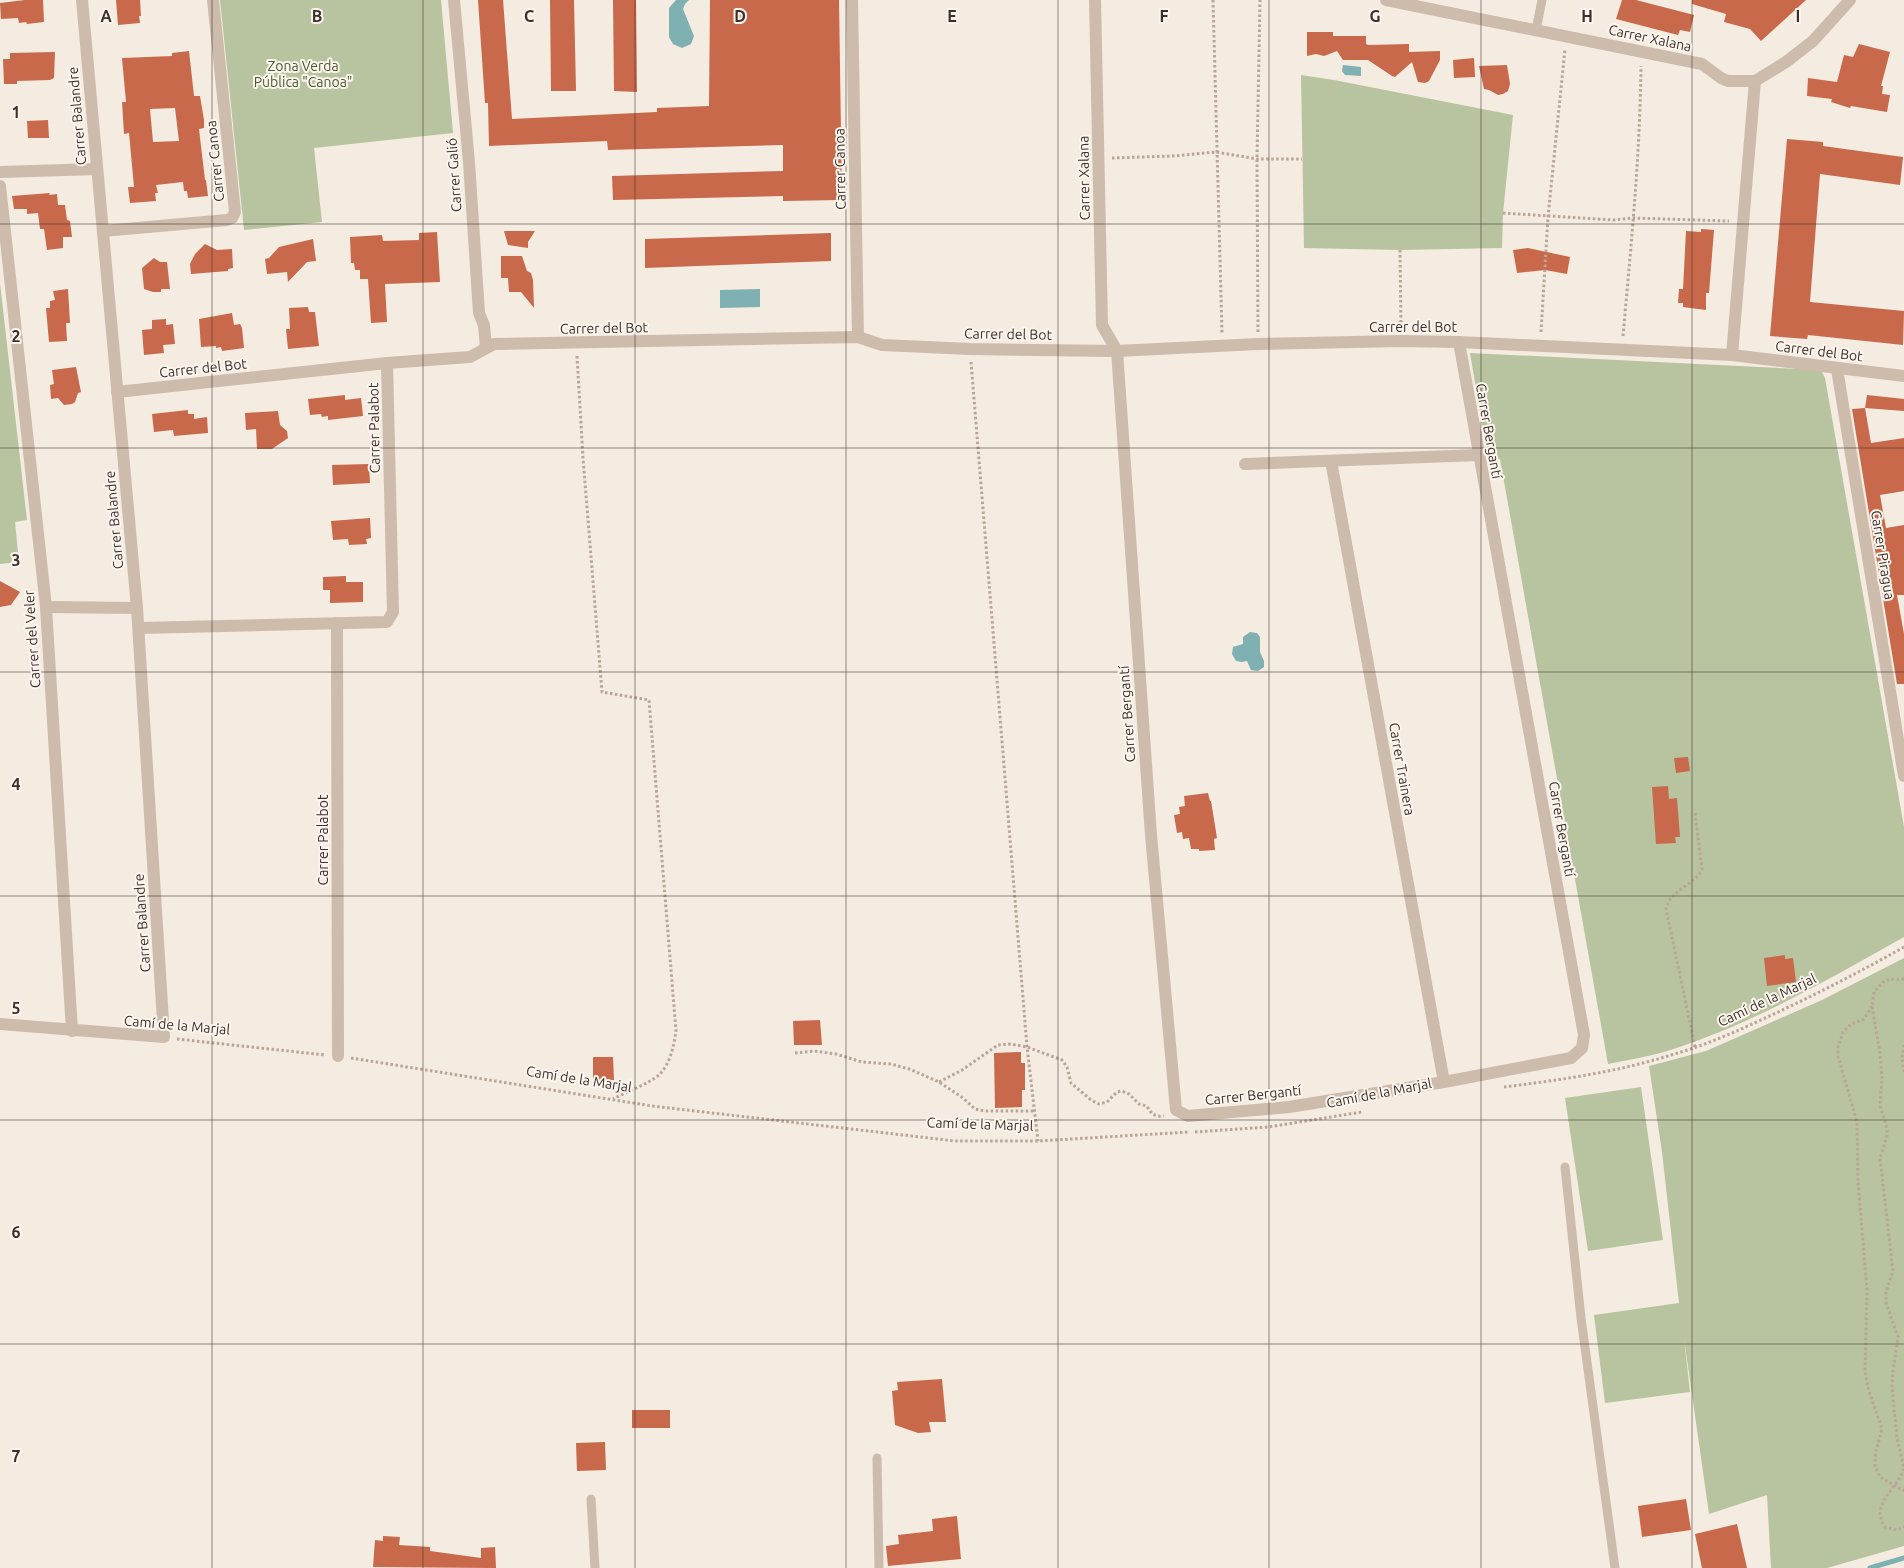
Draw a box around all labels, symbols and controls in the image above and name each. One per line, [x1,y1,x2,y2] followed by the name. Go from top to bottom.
[100,7,112,25] text: A
[312,7,322,25] text: B
[524,7,534,25] text: C
[734,7,746,25] text: D
[947,7,957,25] text: E
[1160,7,1169,25] text: F
[1369,7,1381,25] text: G
[1581,7,1593,25] text: H
[1796,7,1800,25] text: I
[1607,21,1693,55] street label: Carrer Xalana
[254,58,352,90] park label: Zona Verda Pública "Canoa"
[65,66,89,166] street label: Carrer Balandre
[11,103,21,121] text: 1
[203,119,227,203] street label: Carrer Canoa
[831,128,849,210] street label: Carrer Canoa
[1075,136,1093,220] street label: Carrer Xalana
[443,137,465,213] street label: Carrer Galió
[560,319,649,337] street label: Carrer del Bot
[1369,319,1457,335] street label: Carrer del Bot
[964,325,1053,343] street label: Carrer del Bot
[11,327,21,345] text: 2
[1774,338,1864,364] street label: Carrer del Bot
[158,355,248,381] street label: Carrer del Bot
[365,382,383,474] street label: Carrer Palabot
[1473,382,1505,481] street label: Carrer Bergantí
[102,470,126,570] street label: Carrer Balandre
[1868,509,1898,601] street label: Carrer Piragua
[11,551,21,569] text: 3
[21,589,43,689] street label: Carrer del Veler
[1116,665,1138,763] street label: Carrer Bergantí
[1386,721,1418,817] street label: Carrer Trainera
[11,775,21,793] text: 4
[1546,780,1578,879] street label: Carrer Bergantí
[315,794,331,885] street label: Carrer Palabot
[131,873,153,973] street label: Carrer Balandre
[1715,970,1819,1030] street label: Camí de la Marjal
[11,999,21,1017] text: 5
[123,1012,231,1038] street label: Camí de la Marjal
[525,1063,633,1095] street label: Camí de la Marjal
[1325,1075,1433,1111] street label: Camí de la Marjal
[1204,1082,1303,1108] street label: Carrer Bergantí
[926,1114,1034,1134] street label: Camí de la Marjal
[11,1223,21,1241] text: 6
[11,1447,21,1465] text: 7

